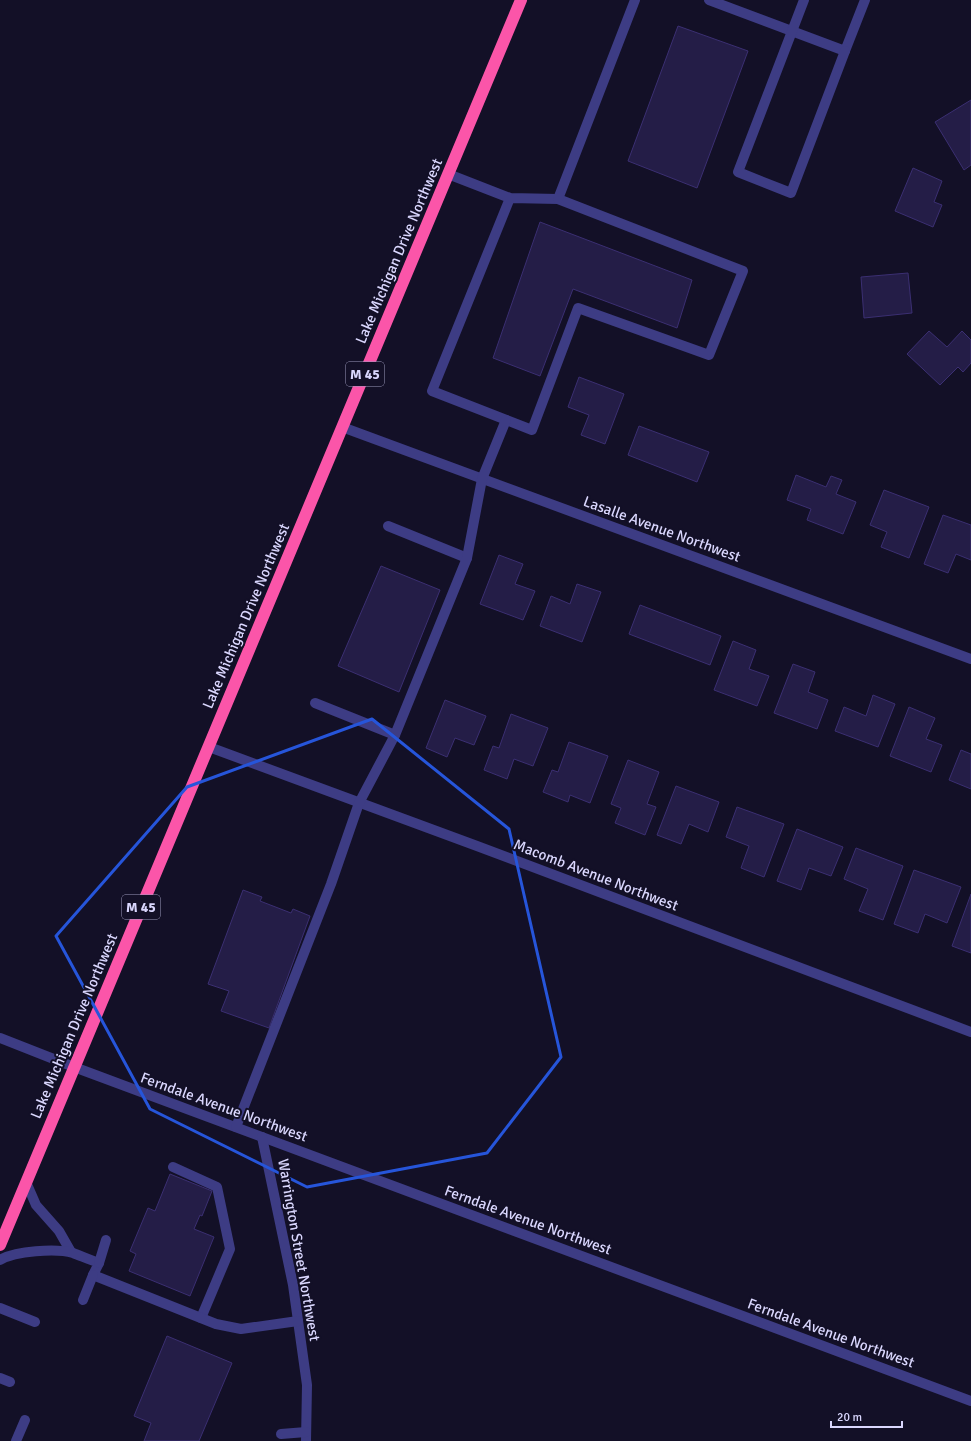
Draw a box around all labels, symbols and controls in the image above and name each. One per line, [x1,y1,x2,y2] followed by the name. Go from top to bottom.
[352,156,446,346] street label: Lake Michigan Drive Northwest
[346,362,384,386] road number: M 45
[581,492,743,566] street label: Lasalle Avenue Northwest
[199,521,293,711] street label: Lake Michigan Drive Northwest
[511,835,681,915] street label: Macomb Avenue Northwest
[122,895,160,919] road number: M 45
[27,931,121,1121] street label: Lake Michigan Drive Northwest
[138,1068,310,1146] street label: Ferndale Avenue Northwest
[274,1157,324,1343] street label: Warrington Street Northwest
[442,1181,614,1259] street label: Ferndale Avenue Northwest
[745,1294,917,1372] street label: Ferndale Avenue Northwest
[831,1403,902,1429] scale bar
[837,1410,862,1425] text: 20 m

